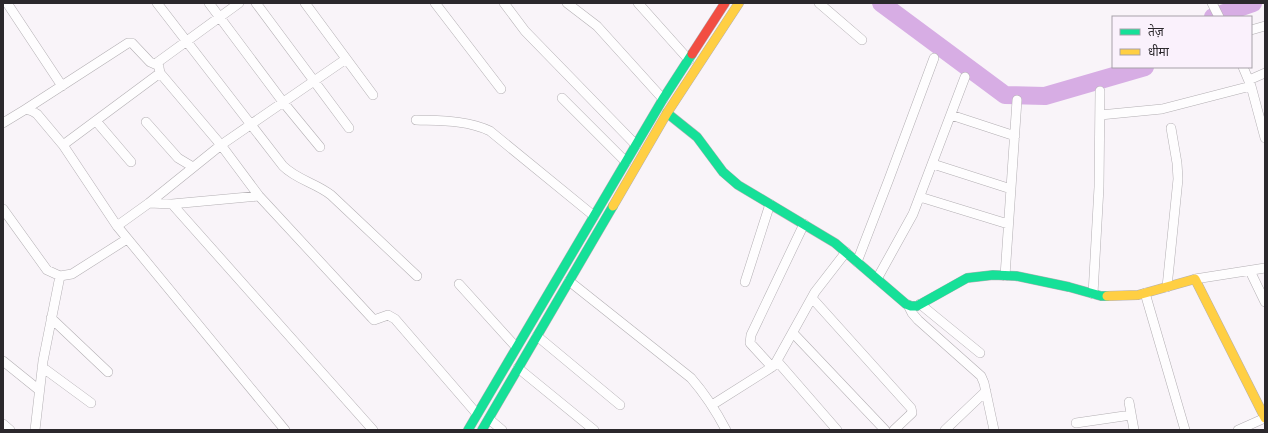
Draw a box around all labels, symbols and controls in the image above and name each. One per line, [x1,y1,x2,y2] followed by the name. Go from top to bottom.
[1112,16,1252,68] legend
[1148,24,1165,39] text: तेज़
[1148,44,1170,59] text: धीमा

